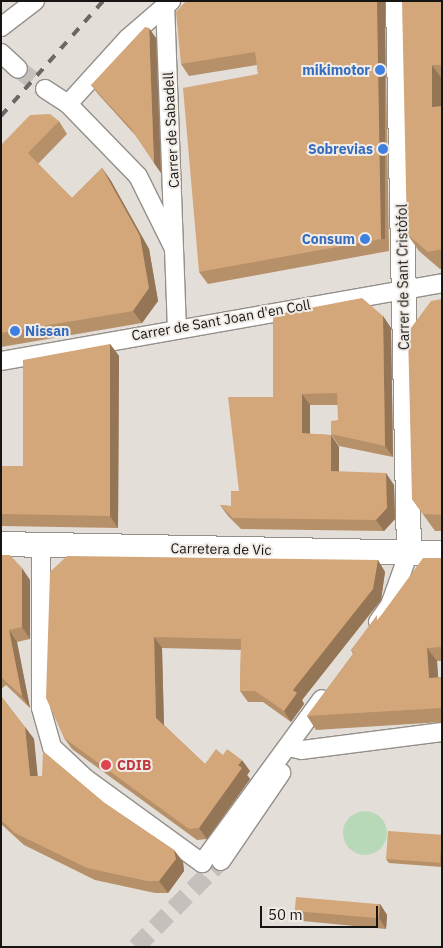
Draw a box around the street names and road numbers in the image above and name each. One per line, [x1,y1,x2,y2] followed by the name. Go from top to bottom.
[160,72,182,188] street label: Carrer de Sabadell
[393,204,413,350] street label: Carrer de Sant Cristòfol
[130,296,312,344] street label: Carrer de Sant Joan d'en Coll
[171,540,271,558] street label: Carretera de Vic

